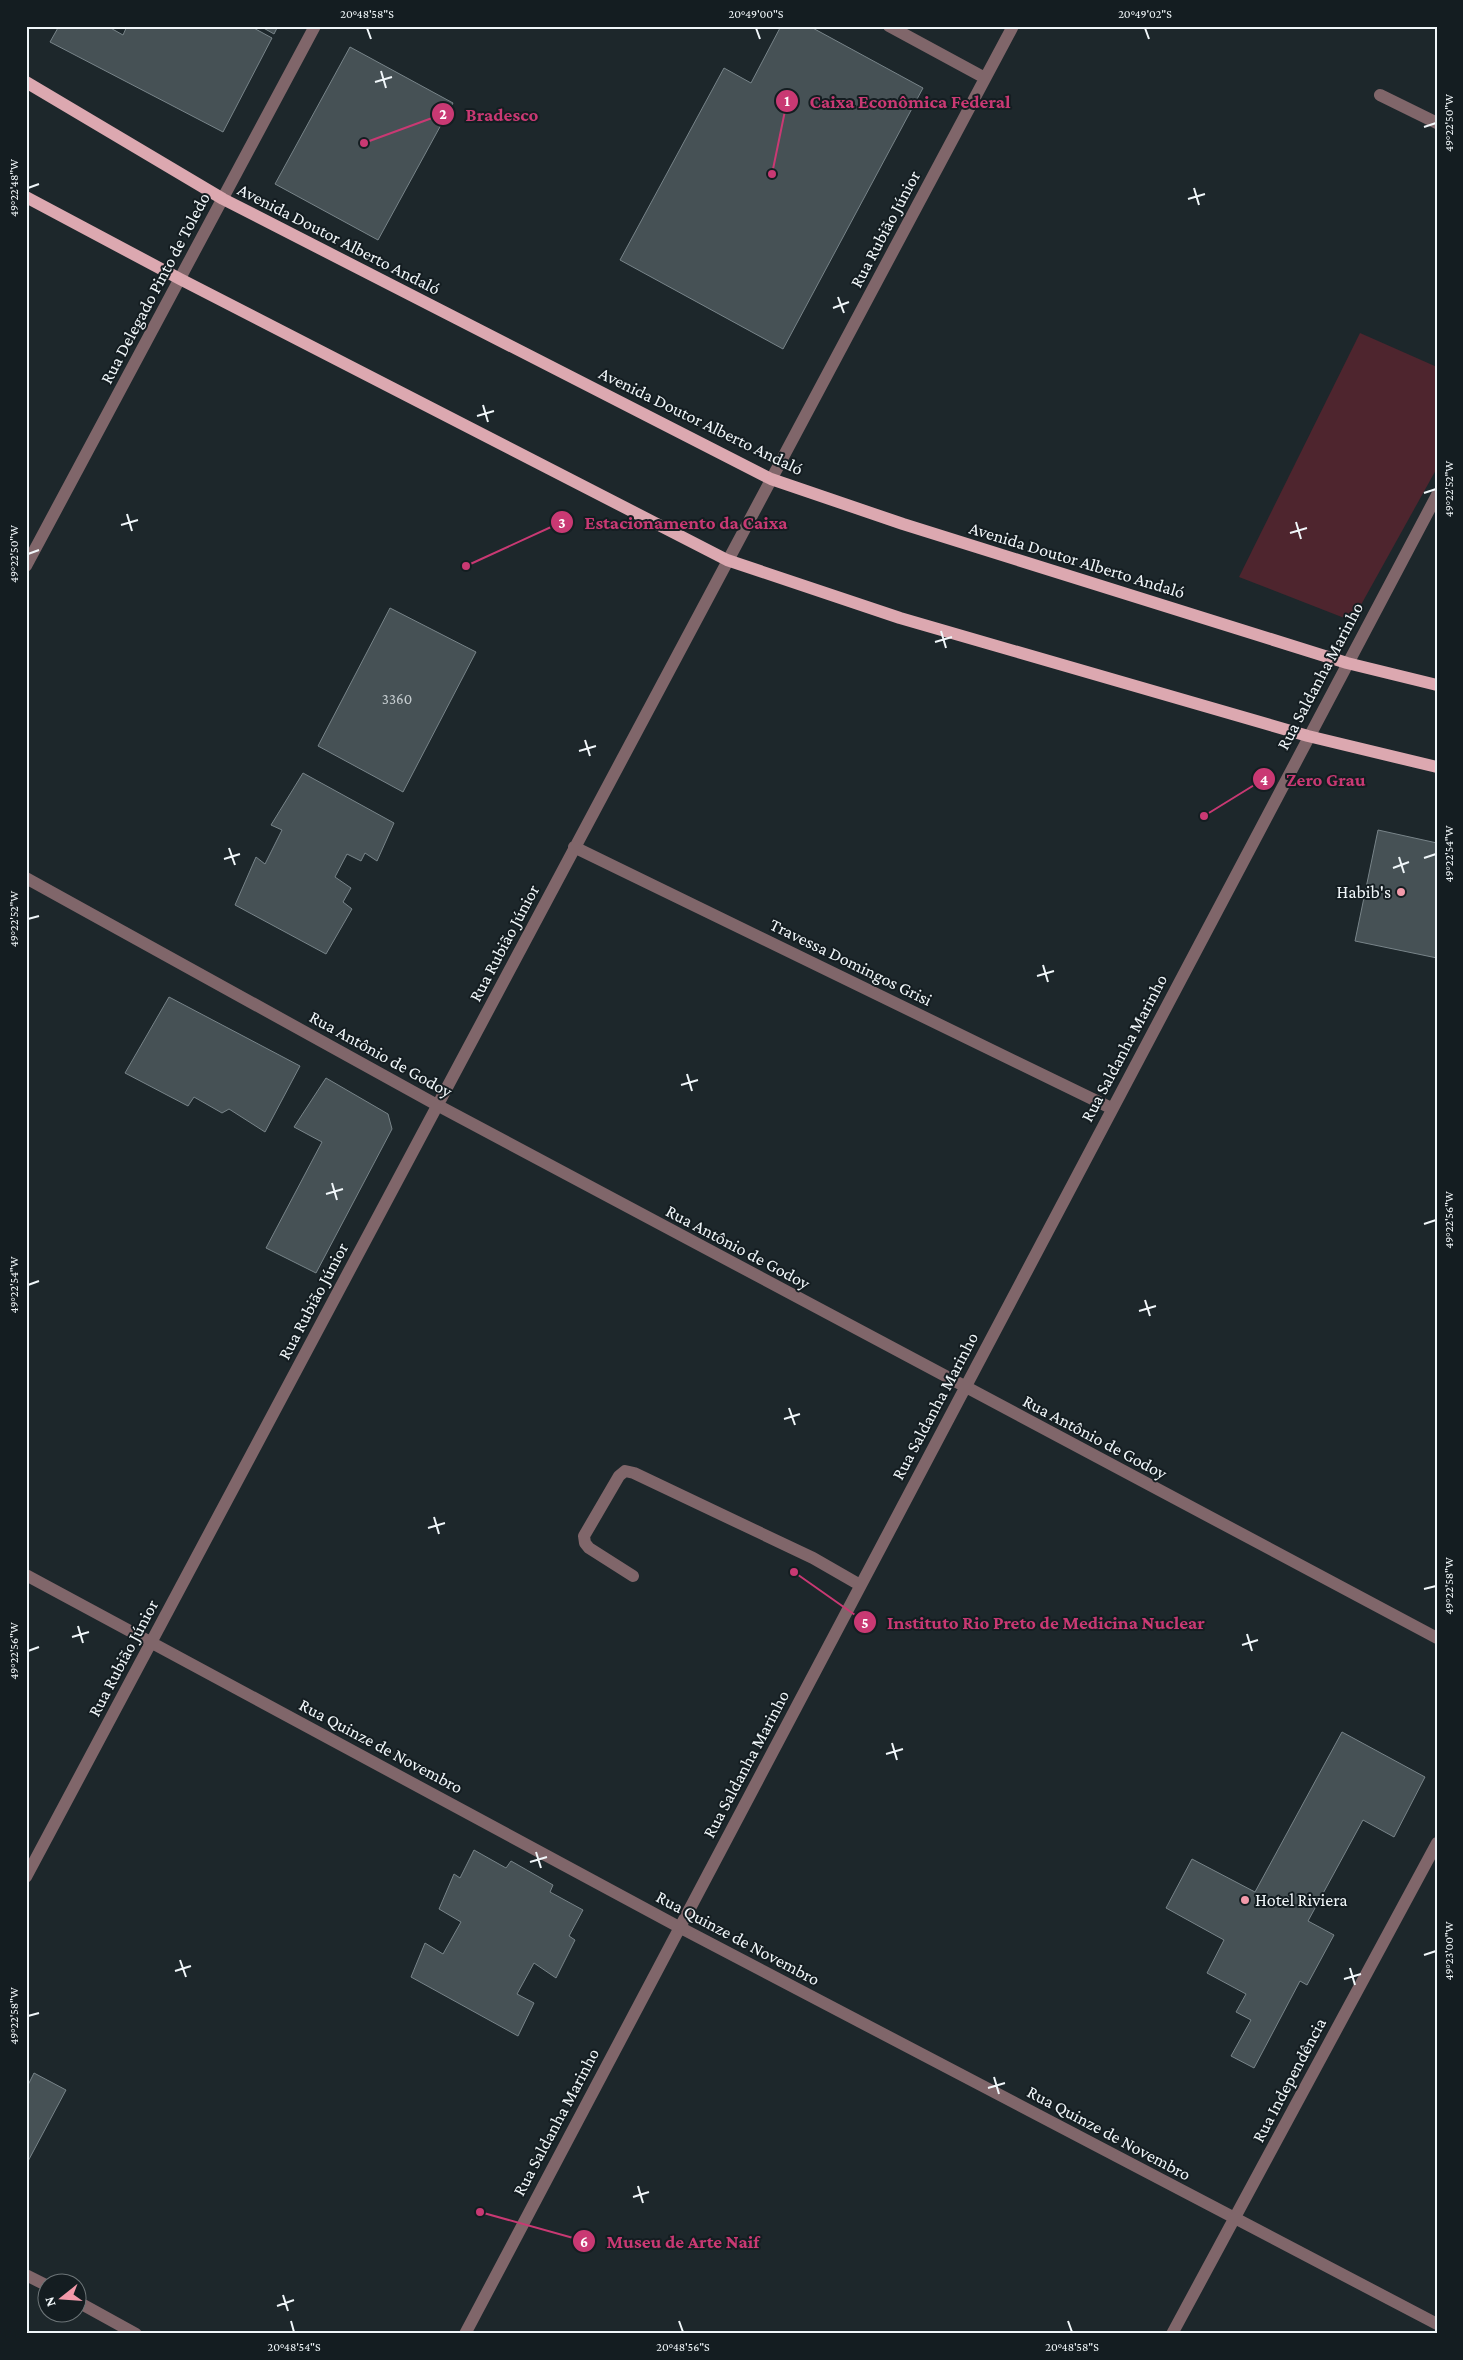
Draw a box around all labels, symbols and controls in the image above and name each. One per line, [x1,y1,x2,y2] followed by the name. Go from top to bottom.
[340,7,394,21] text: 20°48'58"S
[729,7,784,21] text: 20°49'00"S
[1118,7,1172,21] text: 20°49'02"S
[775,84,1021,118] callout: Caixa Econômica Federal
[810,91,1011,112] text: Caixa Econômica Federal
[784,93,790,109] text: 1
[1442,94,1456,152] text: 49°22'50"W
[430,97,548,131] callout: Bradesco
[466,104,539,125] text: Bradesco
[439,106,447,122] text: 2
[7,159,21,217] text: 49°22'48"W
[846,167,925,291] street label: Rua Rubião Júnior
[234,179,444,299] street label: Avenida Doutor Alberto Andaló
[96,189,214,387] street label: Rua Delegado Pinto de Toledo
[596,363,806,479] street label: Avenida Doutor Alberto Andaló
[1442,461,1456,517] text: 49°22'52"W
[550,505,798,539] callout: Estacionamento da Caixa
[585,512,788,533] text: Estacionamento da Caixa
[558,515,566,531] text: 3
[967,518,1187,602] street label: Avenida Doutor Alberto Andaló
[7,525,21,583] text: 49°22'50"W
[1273,599,1367,753] street label: Rua Saldanha Marinho
[382,691,412,707] house number: 3360
[1252,762,1376,796] callout: Zero Grau
[1286,769,1366,790] text: Zero Grau
[1260,772,1268,788] text: 4
[1442,825,1456,883] text: 49°22'54"W
[465,881,544,1005] street label: Rua Rubião Júnior
[1336,882,1391,902] place label: Habib's
[1395,886,1407,898] marker: Habib's
[7,891,21,947] text: 49°22'52"W
[767,914,936,1010] street label: Travessa Domingos Grisi
[1077,971,1171,1125] street label: Rua Saldanha Marinho
[306,1006,456,1102] street label: Rua Antônio de Godoy
[1442,1191,1456,1249] text: 49°22'56"W
[663,1201,814,1294] street label: Rua Antônio de Godoy
[274,1239,353,1363] street label: Rua Rubião Júnior
[7,1256,21,1314] text: 49°22'54"W
[888,1329,982,1483] street label: Rua Saldanha Marinho
[1020,1391,1171,1484] street label: Rua Antônio de Godoy
[1442,1557,1456,1615] text: 49°22'58"W
[84,1596,163,1720] street label: Rua Rubião Júnior
[852,1605,1215,1639] callout: Instituto Rio Preto de Medicina Nuclear
[887,1612,1205,1633] text: Instituto Rio Preto de Medicina Nuclear
[861,1615,869,1631] text: 5
[7,1622,21,1680] text: 49°22'56"W
[699,1687,793,1841] street label: Rua Saldanha Marinho
[296,1694,466,1798] street label: Rua Quinze de Novembro
[653,1886,823,1990] street label: Rua Quinze de Novembro
[1255,1890,1348,1910] place label: Hotel Riviera
[1239,1894,1251,1906] marker: Hotel Riviera
[1442,1921,1456,1981] text: 49°23'00"W
[7,1987,21,2045] text: 49°22'58"W
[1248,2014,1330,2146] street label: Rua Independência
[509,2045,603,2199] street label: Rua Saldanha Marinho
[1024,2081,1194,2185] street label: Rua Quinze de Novembro
[572,2224,770,2258] callout: Museu de Arte Naif
[607,2231,761,2252] text: Museu de Arte Naif
[580,2234,588,2250] text: 6
[38,2272,88,2322] north arrow
[40,2294,59,2309] text: N
[267,2340,321,2354] text: 20°48'54"S
[656,2340,710,2354] text: 20°48'56"S
[1045,2340,1099,2354] text: 20°48'58"S

